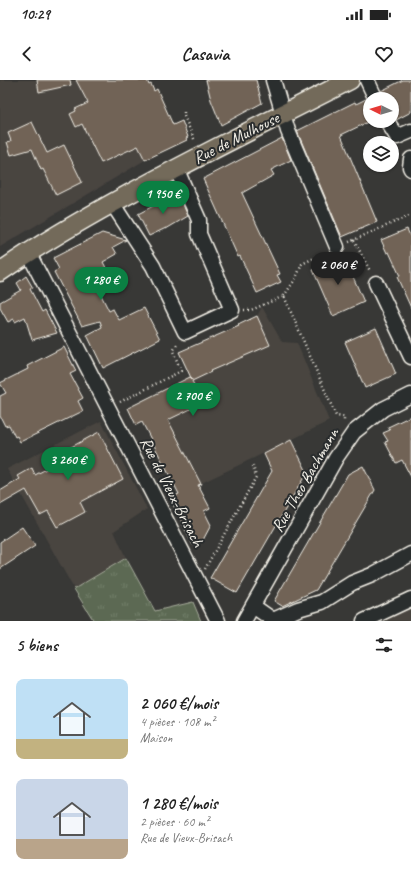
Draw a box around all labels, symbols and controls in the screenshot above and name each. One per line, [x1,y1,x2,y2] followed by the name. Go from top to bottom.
[20,5,50,24] text: 10:29
[16,43,38,65] icon: back
[182,43,229,65] text: Casavia
[373,43,395,65] icon: heart
[363,92,399,128] north arrow
[363,92,399,172] map controls
[190,107,284,169] street label: Rue de Mulhouse
[363,136,399,172] button: layers
[126,181,200,215] pin: 1 950 €
[145,186,181,202] text: 1 950 €
[301,252,375,286] pin: 2 060 €
[320,257,356,273] text: 2 060 €
[64,267,138,301] pin: 1 280 €
[83,272,119,288] text: 1 280 €
[156,383,230,417] pin: 2 700 €
[175,388,211,404] text: 2 700 €
[267,423,344,536] street label: Rue Theo Bachmann
[135,433,209,551] street label: Rue de Vieux-Brisach
[31,447,105,481] pin: 3 260 €
[50,452,86,468] text: 3 260 €
[373,634,395,656] icon: filters
[16,635,58,656] text: 5 biens
[140,693,218,714] text: 2 060 €/mois
[48,695,96,743] icon: home
[140,714,215,730] text: 4 pièces · 108 m²
[140,730,172,746] text: Maison
[140,793,218,814] text: 1 280 €/mois
[48,795,96,843] icon: home
[140,814,209,830] text: 2 pièces · 60 m²
[140,830,232,846] text: Rue de Vieux-Brisach

